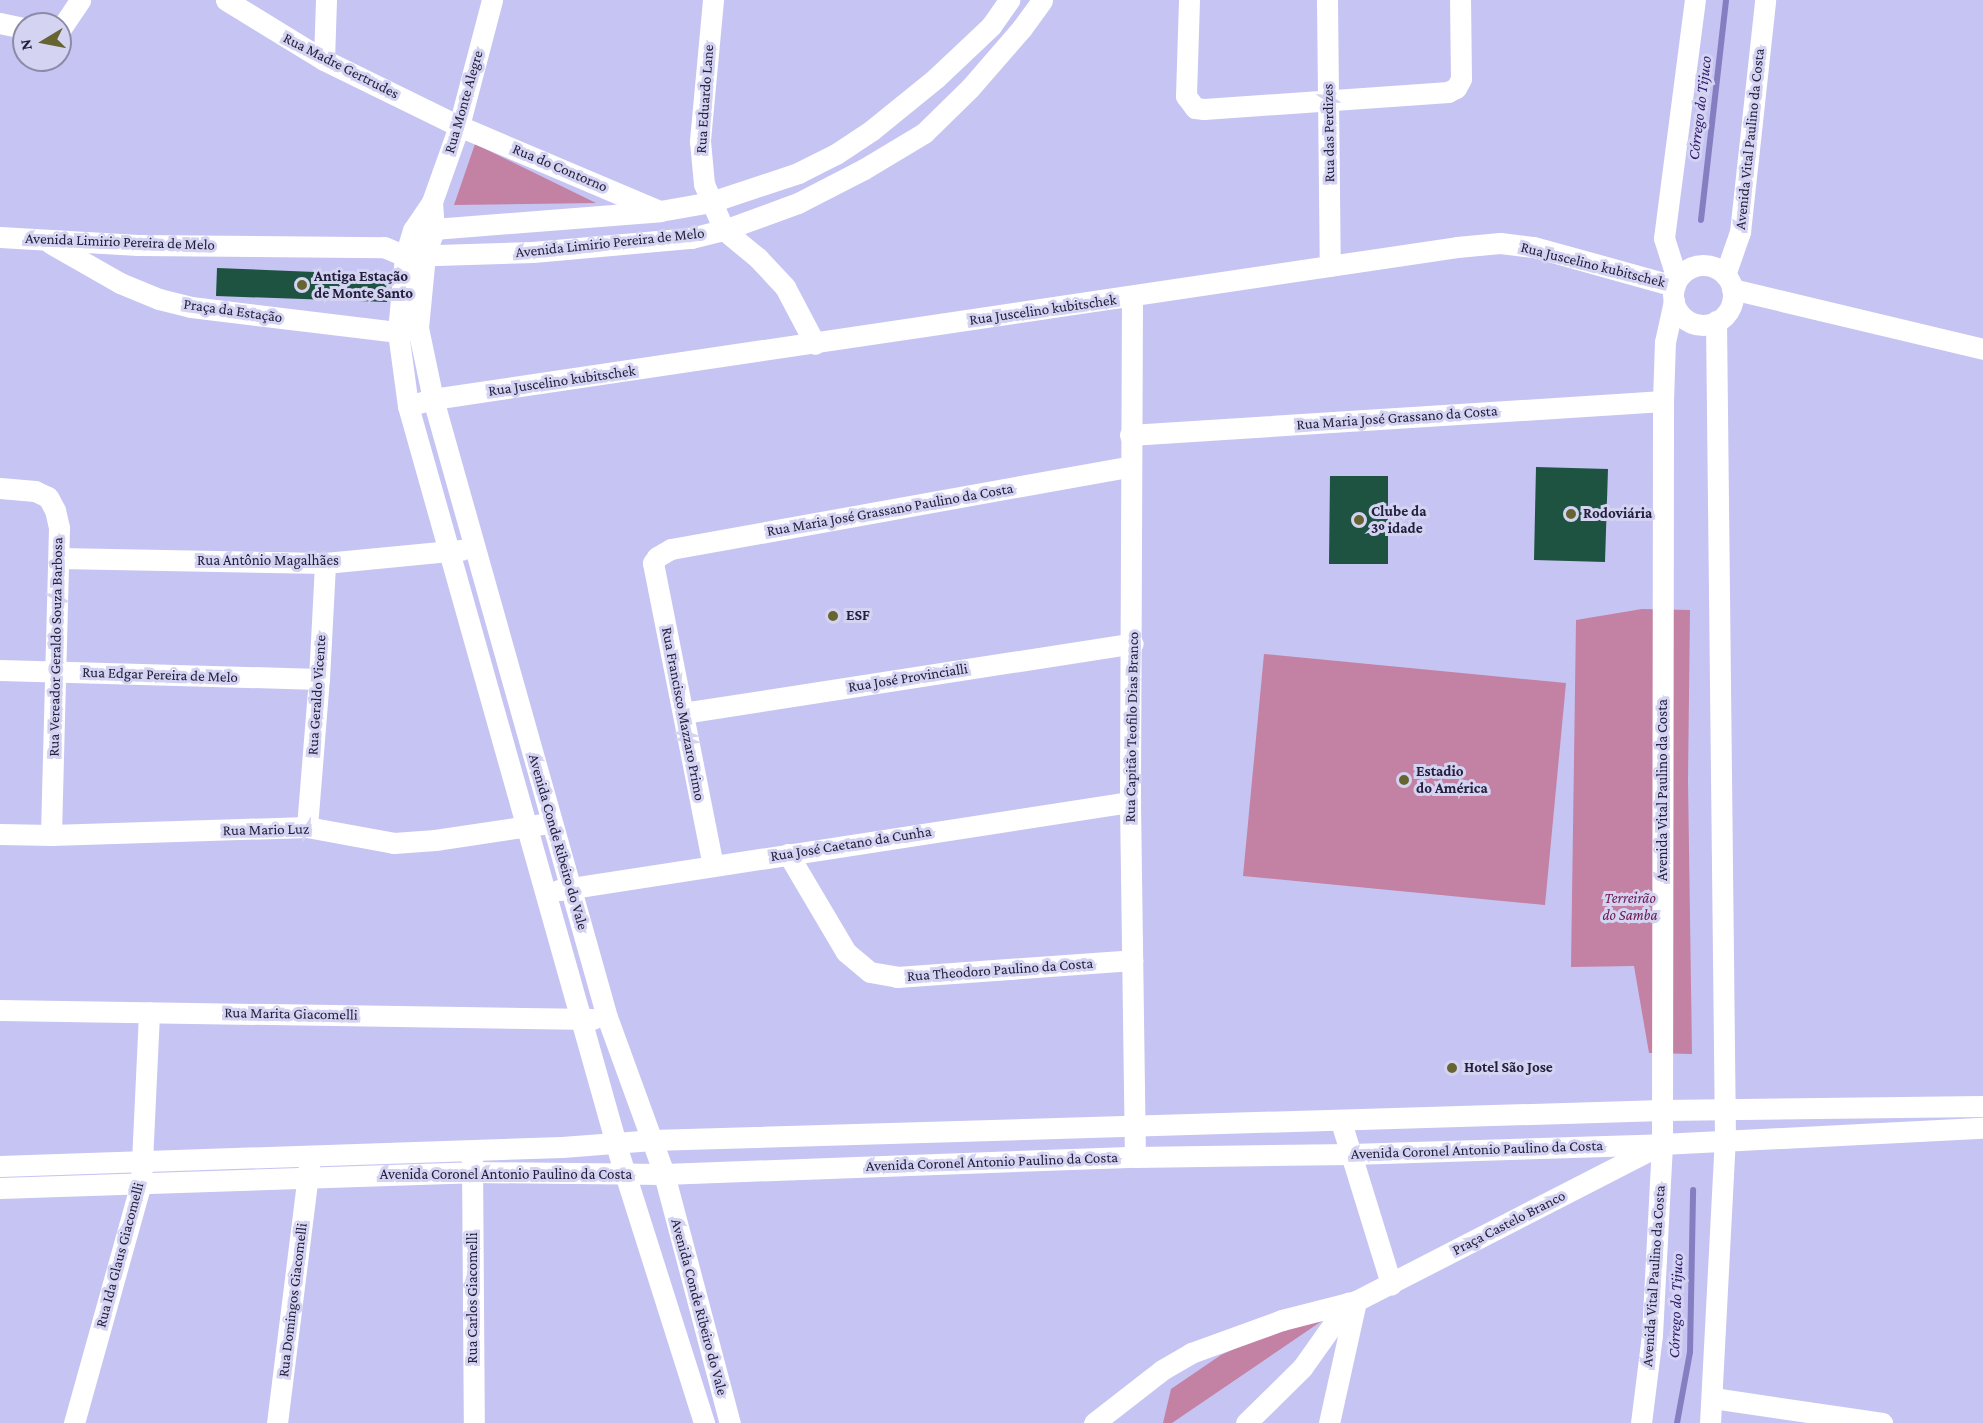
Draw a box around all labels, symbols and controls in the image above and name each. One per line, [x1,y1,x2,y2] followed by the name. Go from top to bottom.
[12,12,72,72] north arrow
[280,29,402,103] street label: Rua Madre Gertrudes
[16,38,35,52] text: N
[692,44,718,154] street label: Rua Eduardo Lane
[1732,48,1768,230] street label: Avenida Vital Paulino da Costa
[441,49,487,155] street label: Rua Monte Alegre
[1684,55,1716,161] water label: Córrego do Tijuco
[1319,83,1339,183] street label: Rua das Perdizes
[510,140,610,196] street label: Rua do Contorno
[515,224,705,262] street label: Avenida Limirio Pereira de Melo
[25,230,215,254] street label: Avenida Limirio Pereira de Melo
[1519,238,1667,292] street label: Rua Juscelino kubitschek
[314,267,413,302] place label: Antiga Estação de Monte Santo
[295,278,309,292] marker: Antiga Estação de Monte Santo
[968,291,1118,329] street label: Rua Juscelino kubitschek
[182,295,284,327] street label: Praça da Estação
[487,362,637,400] street label: Rua Juscelino kubitschek
[1296,402,1498,434] street label: Rua Maria José Grassano da Costa
[765,479,1015,541] street label: Rua Maria José Grassano Paulino da Costa
[1371,502,1427,537] place label: Clube da 3º idade
[1583,505,1652,523] place label: Rodoviária
[1564,507,1578,521] marker: Rodoviária
[1352,513,1366,527] marker: Clube da 3º idade
[45,537,67,757] street label: Rua Vereador Geraldo Souza Barbosa
[197,552,339,570] street label: Rua Antônio Magalhães
[824,607,842,625] marker: ESF
[846,607,870,625] place label: ESF
[657,626,709,802] street label: Rua Francisco Mazzaro Primo
[1121,632,1143,822] street label: Rua Capitão Teofilo Dias Branco
[304,634,330,756] street label: Rua Geraldo Vicente
[847,660,969,696] street label: Rua José Provincialli
[82,663,238,687] street label: Rua Edgar Pereira de Melo
[1654,699,1672,881] street label: Avenida Vital Paulino da Costa
[524,752,592,932] street label: Avenida Conde Ribeiro do Vale
[1416,762,1488,797] place label: Estadio do América
[1397,773,1411,787] marker: Estadio do América
[223,820,309,840] street label: Rua Mario Luz
[769,822,933,866] street label: Rua José Caetano da Cunha
[1602,889,1658,924] park label: Terreirão do Samba
[906,955,1094,985] street label: Rua Theodoro Paulino da Costa
[224,1004,358,1024] street label: Rua Marita Giacomelli
[1464,1059,1553,1077] place label: Hotel São Jose
[1445,1061,1459,1075] marker: Hotel São Jose
[1351,1137,1603,1163] street label: Avenida Coronel Antonio Paulino da Costa
[866,1149,1118,1175] street label: Avenida Coronel Antonio Paulino da Costa
[380,1166,632,1184] street label: Avenida Coronel Antonio Paulino da Costa
[92,1180,148,1330] street label: Rua Ida Glaus Giacomelli
[1639,1185,1669,1367] street label: Avenida Vital Paulino da Costa
[1449,1187,1569,1259] street label: Praça Castelo Branco
[667,1217,731,1397] street label: Avenida Conde Ribeiro do Vale
[275,1222,311,1378] street label: Rua Domingos Giacomelli
[464,1232,482,1364] street label: Rua Carlos Giacomelli
[1665,1253,1687,1359] water label: Córrego do Tijuco

